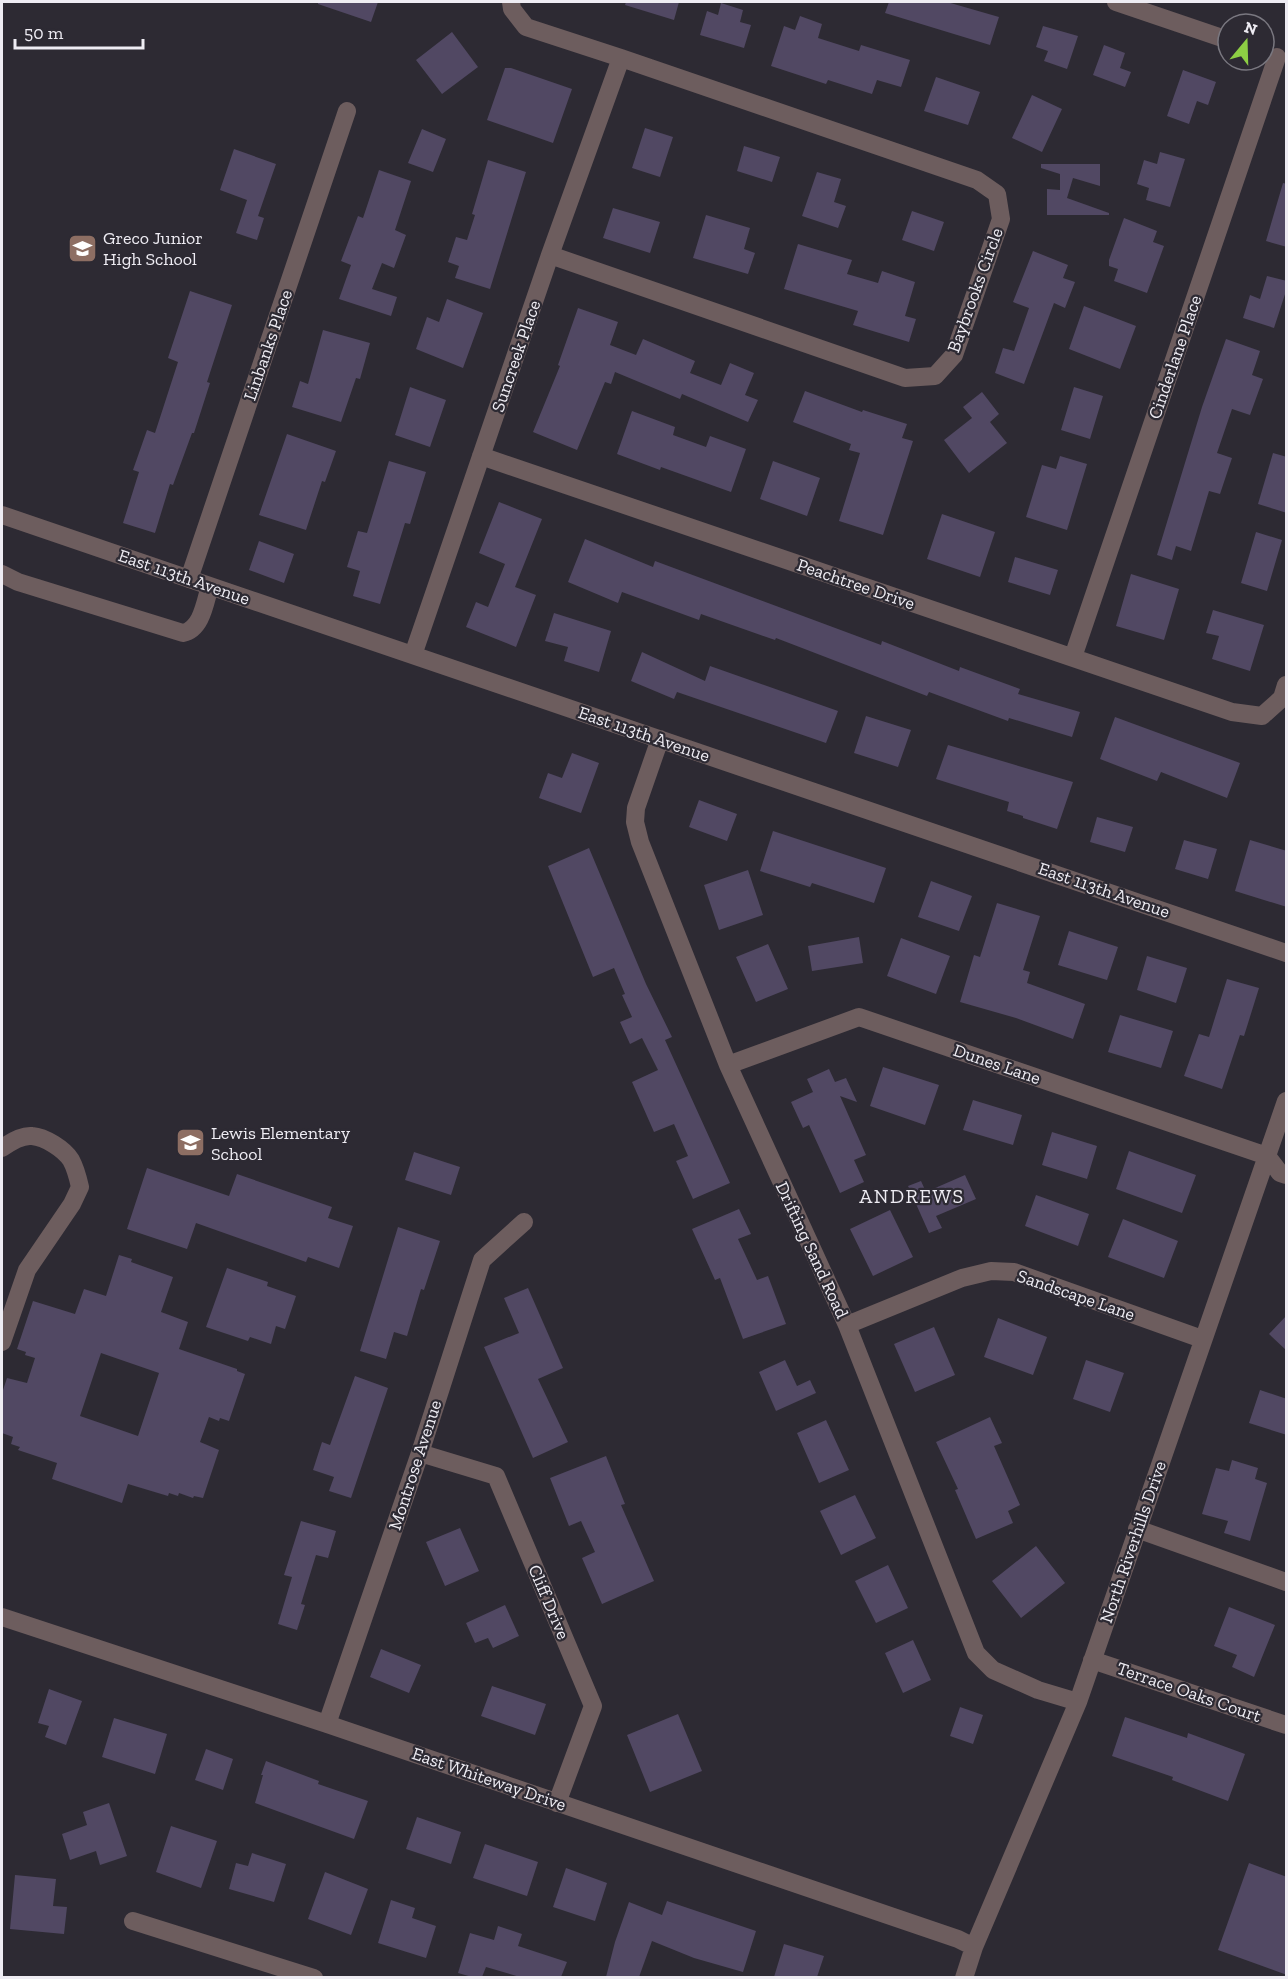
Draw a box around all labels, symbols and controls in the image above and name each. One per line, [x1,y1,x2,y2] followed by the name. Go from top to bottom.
[15,12,142,50] scale bar
[1216,12,1276,72] north arrow
[1242,17,1260,39] text: N
[24,22,64,44] text: 50 m
[942,225,1008,355] street label: Baybrooks Circle
[103,227,203,270] place label: Greco Junior High School
[66,232,98,264] school or university icon: Greco Junior High School
[239,287,297,403] street label: Linbanks Place
[1143,292,1207,422] street label: Cinderlane Place
[487,297,545,415] street label: Suncreek Place
[115,544,253,610] street label: East 113th Avenue
[794,554,918,614] street label: Peachtree Drive
[575,701,713,767] street label: East 113th Avenue
[1035,857,1173,923] street label: East 113th Avenue
[950,1039,1044,1089] street label: Dunes Lane
[211,1122,351,1165] place label: Lewis Elementary School
[174,1127,206,1159] school or university icon: Lewis Elementary School
[771,1178,853,1322] street label: Drifting Sand Road
[859,1184,965,1208] district label: ANDREWS
[1014,1265,1138,1325] street label: Sandscape Lane
[384,1397,446,1533] street label: Montrose Avenue
[1095,1458,1171,1626] street label: North Riverhills Drive
[523,1561,575,1643] street label: Cliff Drive
[1114,1657,1264,1727] street label: Terrace Oaks Court
[409,1742,569,1816] street label: East Whiteway Drive

